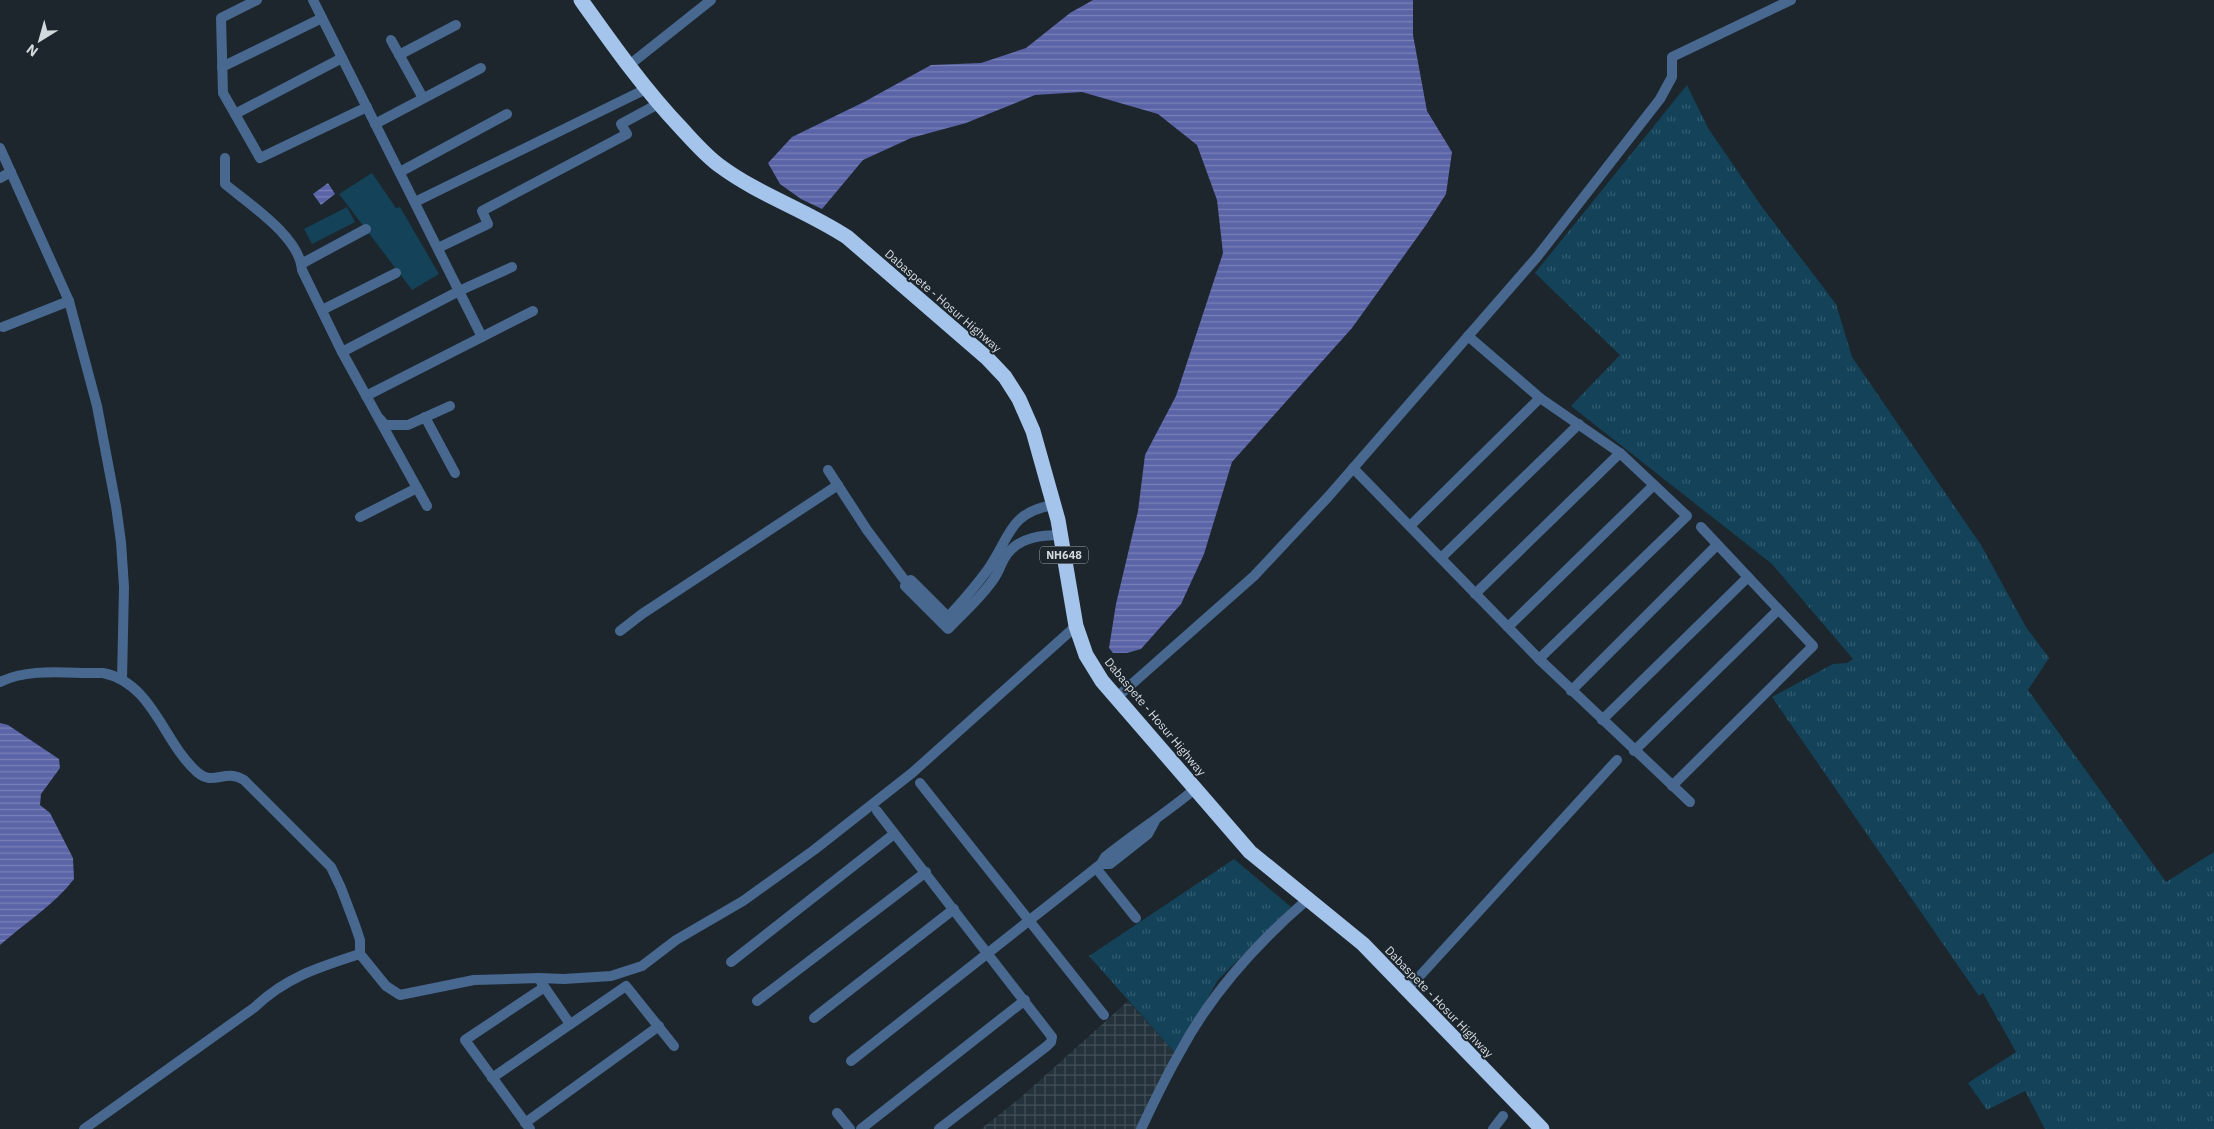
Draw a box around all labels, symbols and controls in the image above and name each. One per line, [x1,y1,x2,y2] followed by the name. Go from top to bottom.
[15,15,65,65] north arrow
[23,40,42,61] text: N
[882,246,1005,355] street label: Dabaspete - Hosur Highway
[1040,546,1088,564] road number: NH648
[1102,655,1209,779] street label: Dabaspete - Hosur Highway
[1382,943,1497,1061] street label: Dabaspete - Hosur Highway

